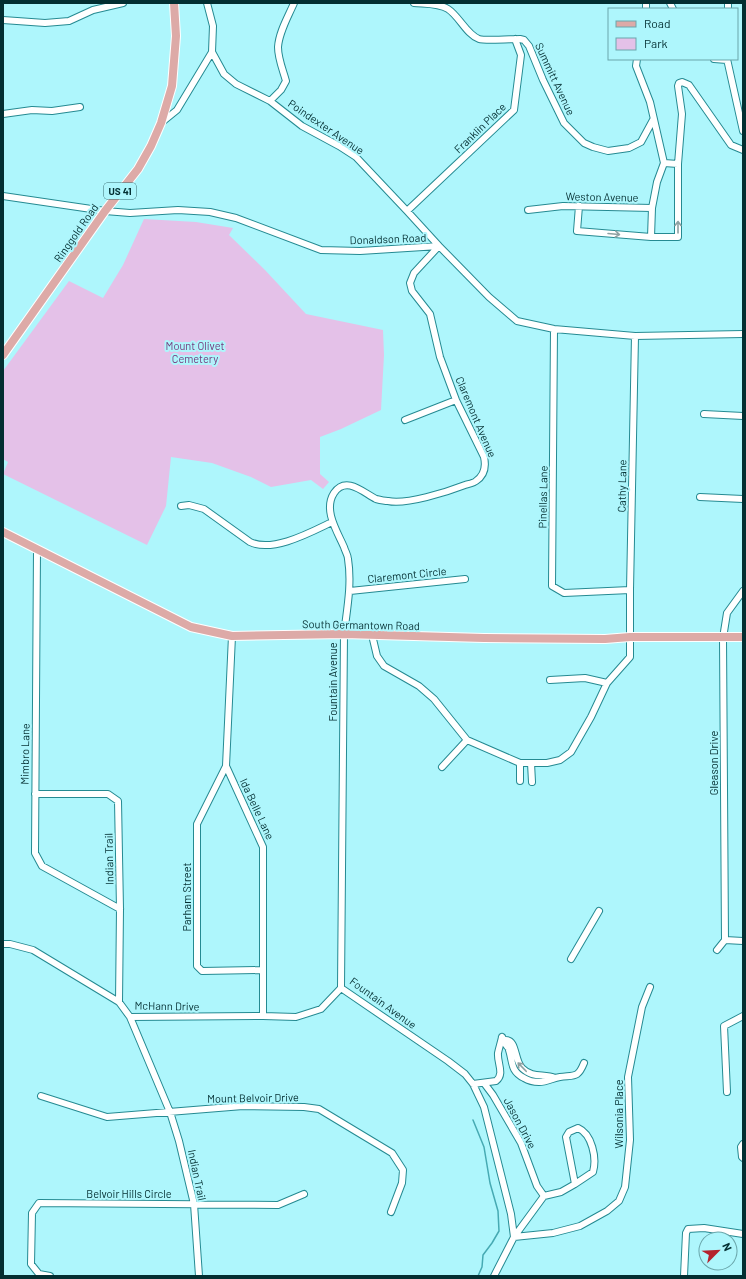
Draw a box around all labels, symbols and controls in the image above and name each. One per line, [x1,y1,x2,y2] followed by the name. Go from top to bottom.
[608,8,738,60] legend
[644,16,671,30] text: Road
[644,36,668,50] text: Park
[533,40,578,117] street label: Summitt Avenue
[286,96,367,157] street label: Poindexter Avenue
[451,100,508,156] street label: Franklin Place
[104,183,136,199] road number: US 41
[565,189,639,204] street label: Weston Avenue
[51,201,101,264] street label: Ringgold Road
[674,221,682,234] one-way arrow
[607,230,620,238] one-way arrow
[349,231,426,246] street label: Donaldson Road
[166,339,224,365] park label: Mount Olivet Cemetery
[454,374,499,459] street label: Claremont Avenue
[615,459,628,513] street label: Cathy Lane
[535,465,550,528] street label: Pinellas Lane
[367,564,447,585] street label: Claremont Circle
[302,617,420,632] street label: South Germantown Road
[326,642,339,722] street label: Fountain Avenue
[17,723,32,785] street label: Mimbro Lane
[707,731,720,795] street label: Gleason Drive
[238,776,277,842] street label: Ida Belle Lane
[102,833,115,885] street label: Indian Trail
[180,863,193,931] street label: Parham Street
[347,974,419,1031] street label: Fountain Avenue
[134,998,200,1013] street label: McHann Drive
[518,1062,527,1072] one-way arrow
[612,1079,625,1149] street label: Wilsonia Place
[207,1090,299,1105] street label: Mount Belvoir Drive
[502,1095,539,1151] street label: Jason Drive
[186,1148,209,1202] street label: Indian Trail
[86,1187,172,1200] street label: Belvoir Hills Circle
[698,1231,738,1271] north arrow
[720,1241,735,1253] text: N

